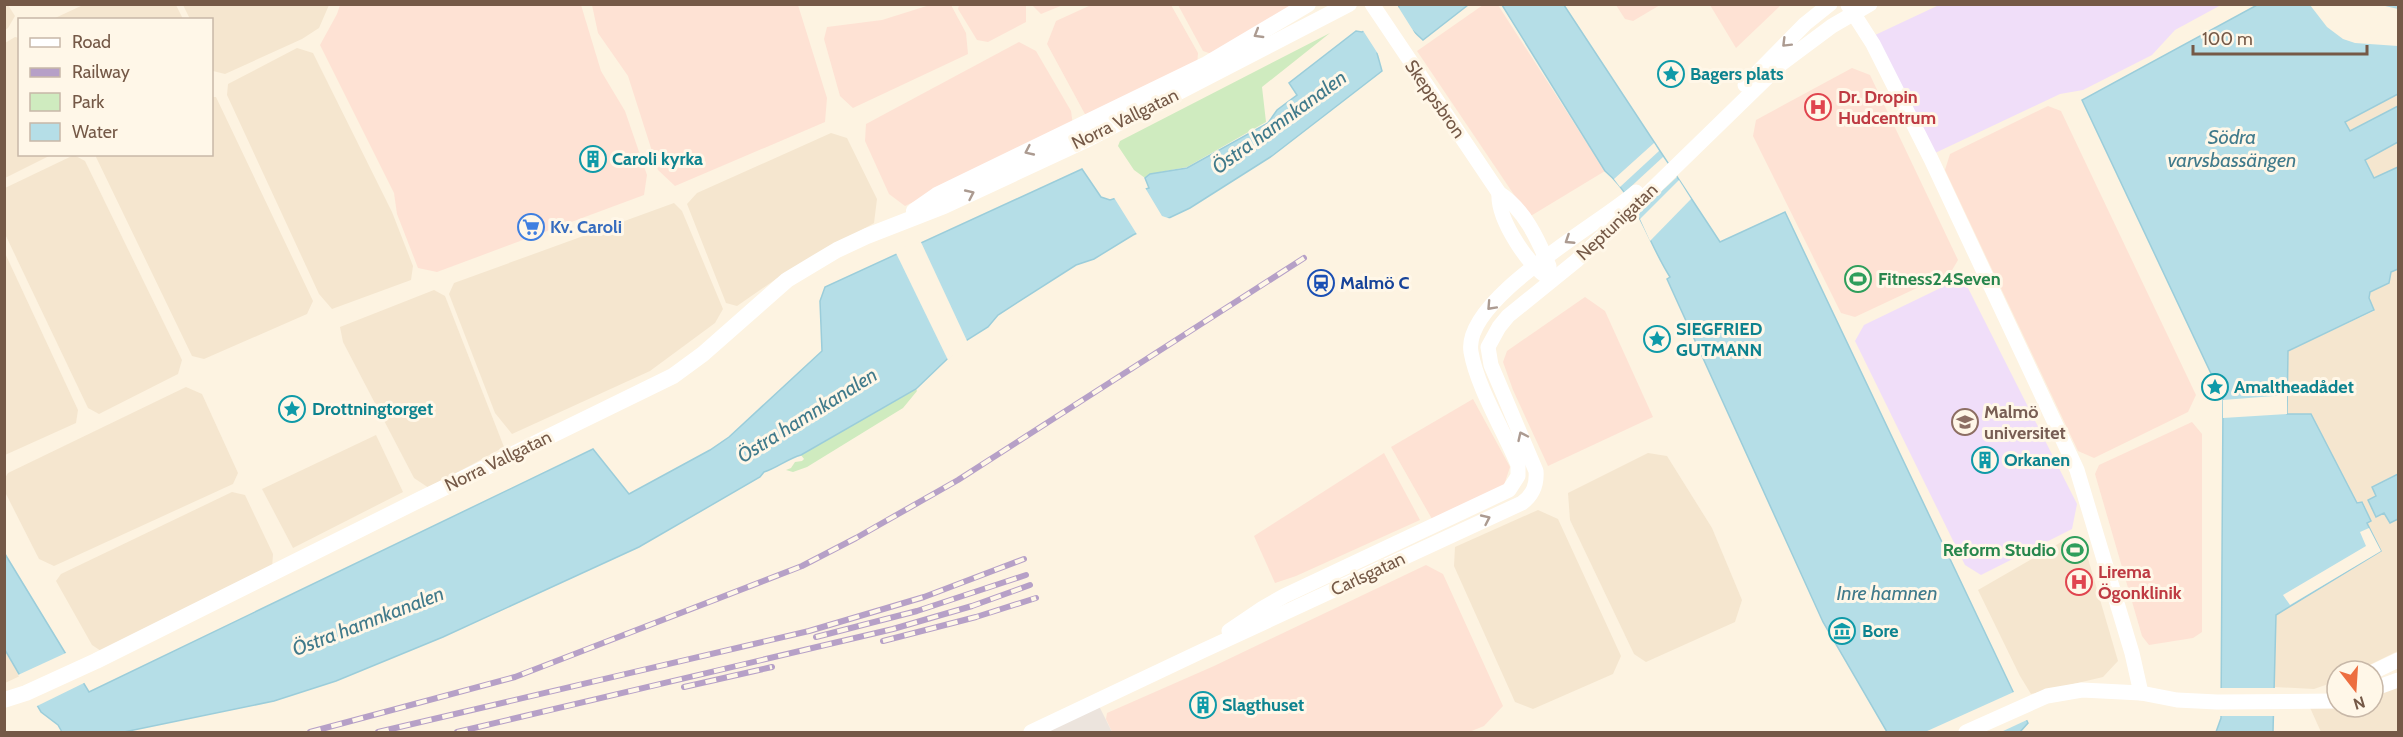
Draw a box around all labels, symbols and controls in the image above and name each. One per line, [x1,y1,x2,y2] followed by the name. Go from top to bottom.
[18,18,213,156] legend
[2193,18,2367,56] scale bar
[1254,27,1264,39] one-way arrow
[2202,28,2253,50] text: 100 m
[72,31,111,53] text: Road
[1782,35,1793,46] one-way arrow
[1400,56,1470,142] street label: Skeppsbron
[1656,59,1686,89] place icon: Bagers plats
[72,61,130,83] text: Railway
[1690,63,1784,85] place label: Bagers plats
[1207,65,1351,179] water label: Östra hamnkanalen
[1068,84,1182,154] street label: Norra Vallgatan
[1838,86,1936,129] place label: Dr. Dropin Hudcentrum
[72,91,105,113] text: Park
[1803,92,1833,122] hospital icon: Dr. Dropin Hudcentrum
[72,121,118,143] text: Water
[2168,125,2296,172] water label: Södra varvsbassängen
[1025,143,1036,155] one-way arrow
[578,144,608,174] building icon: Caroli kyrka
[612,148,703,170] place label: Caroli kyrka
[1572,179,1662,265] street label: Neptunigatan
[964,189,975,201] one-way arrow
[516,212,546,242] supermarket icon: Kv. Caroli
[550,216,622,238] place label: Kv. Caroli
[1565,233,1575,245] one-way arrow
[1843,264,1873,294] sports icon: Fitness24Seven
[1306,268,1336,298] station icon: Malmö C
[1878,268,2001,290] place label: Fitness24Seven
[1340,272,1410,294] place label: Malmö C
[1487,300,1498,310] one-way arrow
[1676,318,1763,361] place label: SIEGFRIED GUTMANN
[1642,324,1672,354] place icon: SIEGFRIED GUTMANN
[733,362,881,468] water label: Östra hamnkanalen
[2200,372,2230,402] place icon: Amaltheadådet
[2234,376,2354,398] place label: Amaltheadådet
[277,394,307,424] place icon: Drottningtorget
[312,398,433,420] place label: Drottningtorget
[1984,401,2066,444] place label: Malmö universitet
[1950,407,1980,437] school or university icon: Malmö universitet
[441,426,555,496] street label: Norra Vallgatan
[1517,431,1529,442] one-way arrow
[1970,445,2000,475] building icon: Orkanen
[2004,449,2070,471] place label: Orkanen
[1480,515,1491,527] one-way arrow
[2060,535,2090,565] sports icon: Reform Studio
[1943,539,2056,561] place label: Reform Studio
[1327,547,1409,601] street label: Carlsgatan
[2098,561,2182,604] place label: Lirema Ögonklinik
[2064,567,2094,597] hospital icon: Lirema Ögonklinik
[289,581,447,661] water label: Östra hamnkanalen
[1836,581,1938,605] water label: Inre hamnen
[1827,616,1857,646] museum icon: Bore
[1862,620,1899,642] place label: Bore
[2325,659,2385,719] north arrow
[1188,690,1218,720] building icon: Slagthuset
[2351,692,2367,714] text: N
[1222,694,1304,716] place label: Slagthuset

